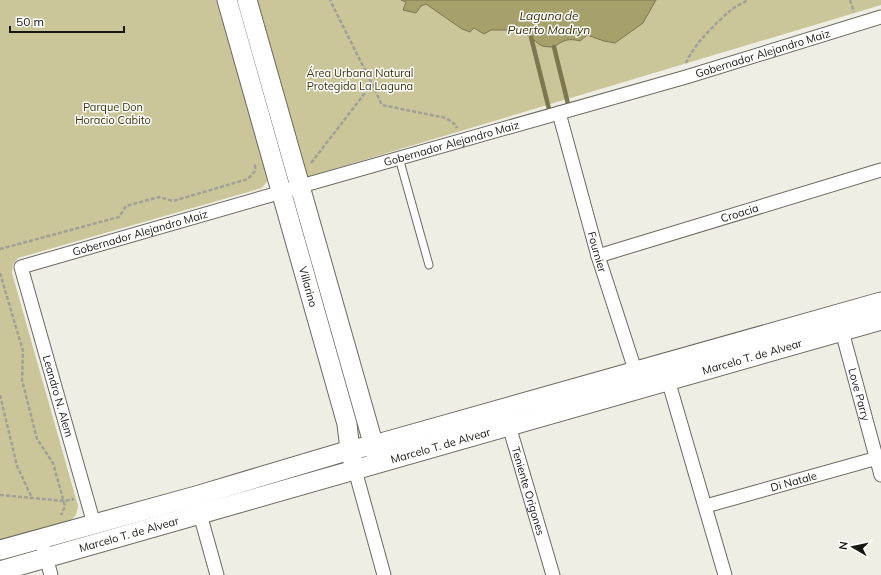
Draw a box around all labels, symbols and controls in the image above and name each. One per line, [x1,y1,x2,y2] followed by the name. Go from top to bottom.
[10,8,124,34] scale bar
[508,8,590,37] water label: Laguna de Puerto Madryn
[16,14,44,29] text: 50 m
[694,26,832,81] street label: Gobernador Alejandro Maiz
[307,66,413,93] park label: Área Urbana Natural Protegida La Laguna
[75,100,151,127] park label: Parque Don Horacio Cabito
[382,117,521,169] street label: Gobernador Alejandro Maiz
[719,201,760,225] street label: Croacia
[71,207,210,259] street label: Gobernador Alejandro Maiz
[585,230,610,274] street label: Fournier
[296,265,321,309] street label: Villarino
[701,336,804,378] street label: Marcelo T. de Alvear
[40,353,76,439] street label: Leandro N. Alem
[845,366,873,423] street label: Love Parry
[389,425,492,466] street label: Marcelo T. de Alvear
[508,445,548,537] street label: Teniente Origones
[769,468,818,495] street label: Di Natale
[77,513,180,555] street label: Marcelo T. de Alvear
[833,527,873,567] north arrow
[836,540,851,551] text: N

